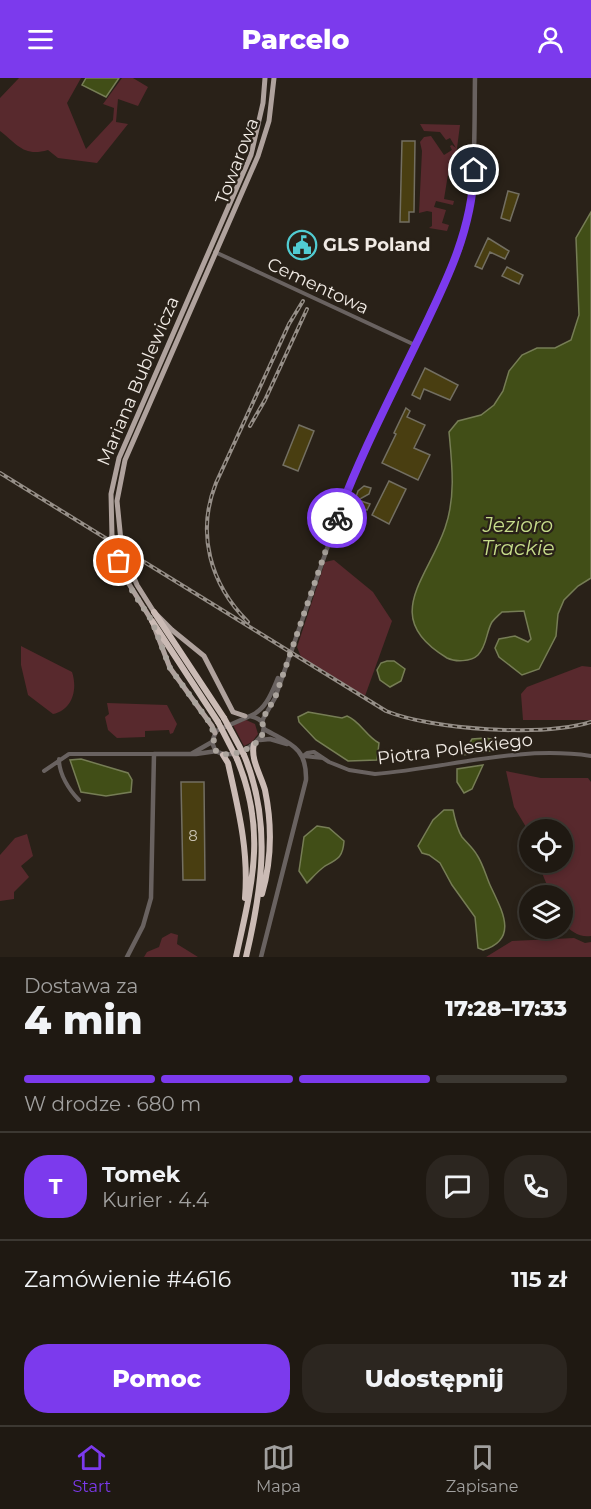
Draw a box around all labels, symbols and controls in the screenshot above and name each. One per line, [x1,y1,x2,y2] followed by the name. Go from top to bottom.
[24,23,57,56] icon: menu
[241,23,350,56] text: Parcelo
[534,23,567,56] icon: person
[211,115,263,207] street label: Towarowa
[448,144,499,195] pin
[457,153,490,186] icon: home
[286,229,318,261] public building icon: GLS Poland
[323,234,431,256] place label: GLS Poland
[264,253,372,319] street label: Cementowa
[92,293,184,469] street label: Mariana Bublewicza
[307,488,367,548] courier
[321,502,354,535] icon: bike
[482,513,554,560] water label: Jezioro Trackie
[93,535,144,586] pin
[102,544,135,577] icon: bag
[376,729,534,769] street label: Piotra Poleskiego
[519,819,573,939] map controls
[519,819,573,873] button: locate
[188,826,198,845] house number: 8
[519,885,573,939] button: layers
[24,974,138,998] text: Dostawa za
[445,995,567,1022] text: 17:28–17:33
[24,996,143,1044] text: 4 min
[24,1092,201,1116] text: W drodze · 680 m
[426,1155,489,1218] button: chat
[504,1155,567,1218] button: phone
[102,1161,180,1188] text: Tomek
[49,1173,62,1200] text: T
[102,1188,209,1212] text: Kurier · 4.4
[24,1266,231,1293] text: Zamówienie #4616
[511,1266,567,1293] text: 115 zł
[24,1344,290,1413] button: Pomoc
[302,1344,567,1413] button: Udostępnij
[72,1441,111,1496] tab: Start
[256,1441,301,1496] tab: Mapa
[446,1441,519,1496] tab: Zapisane

